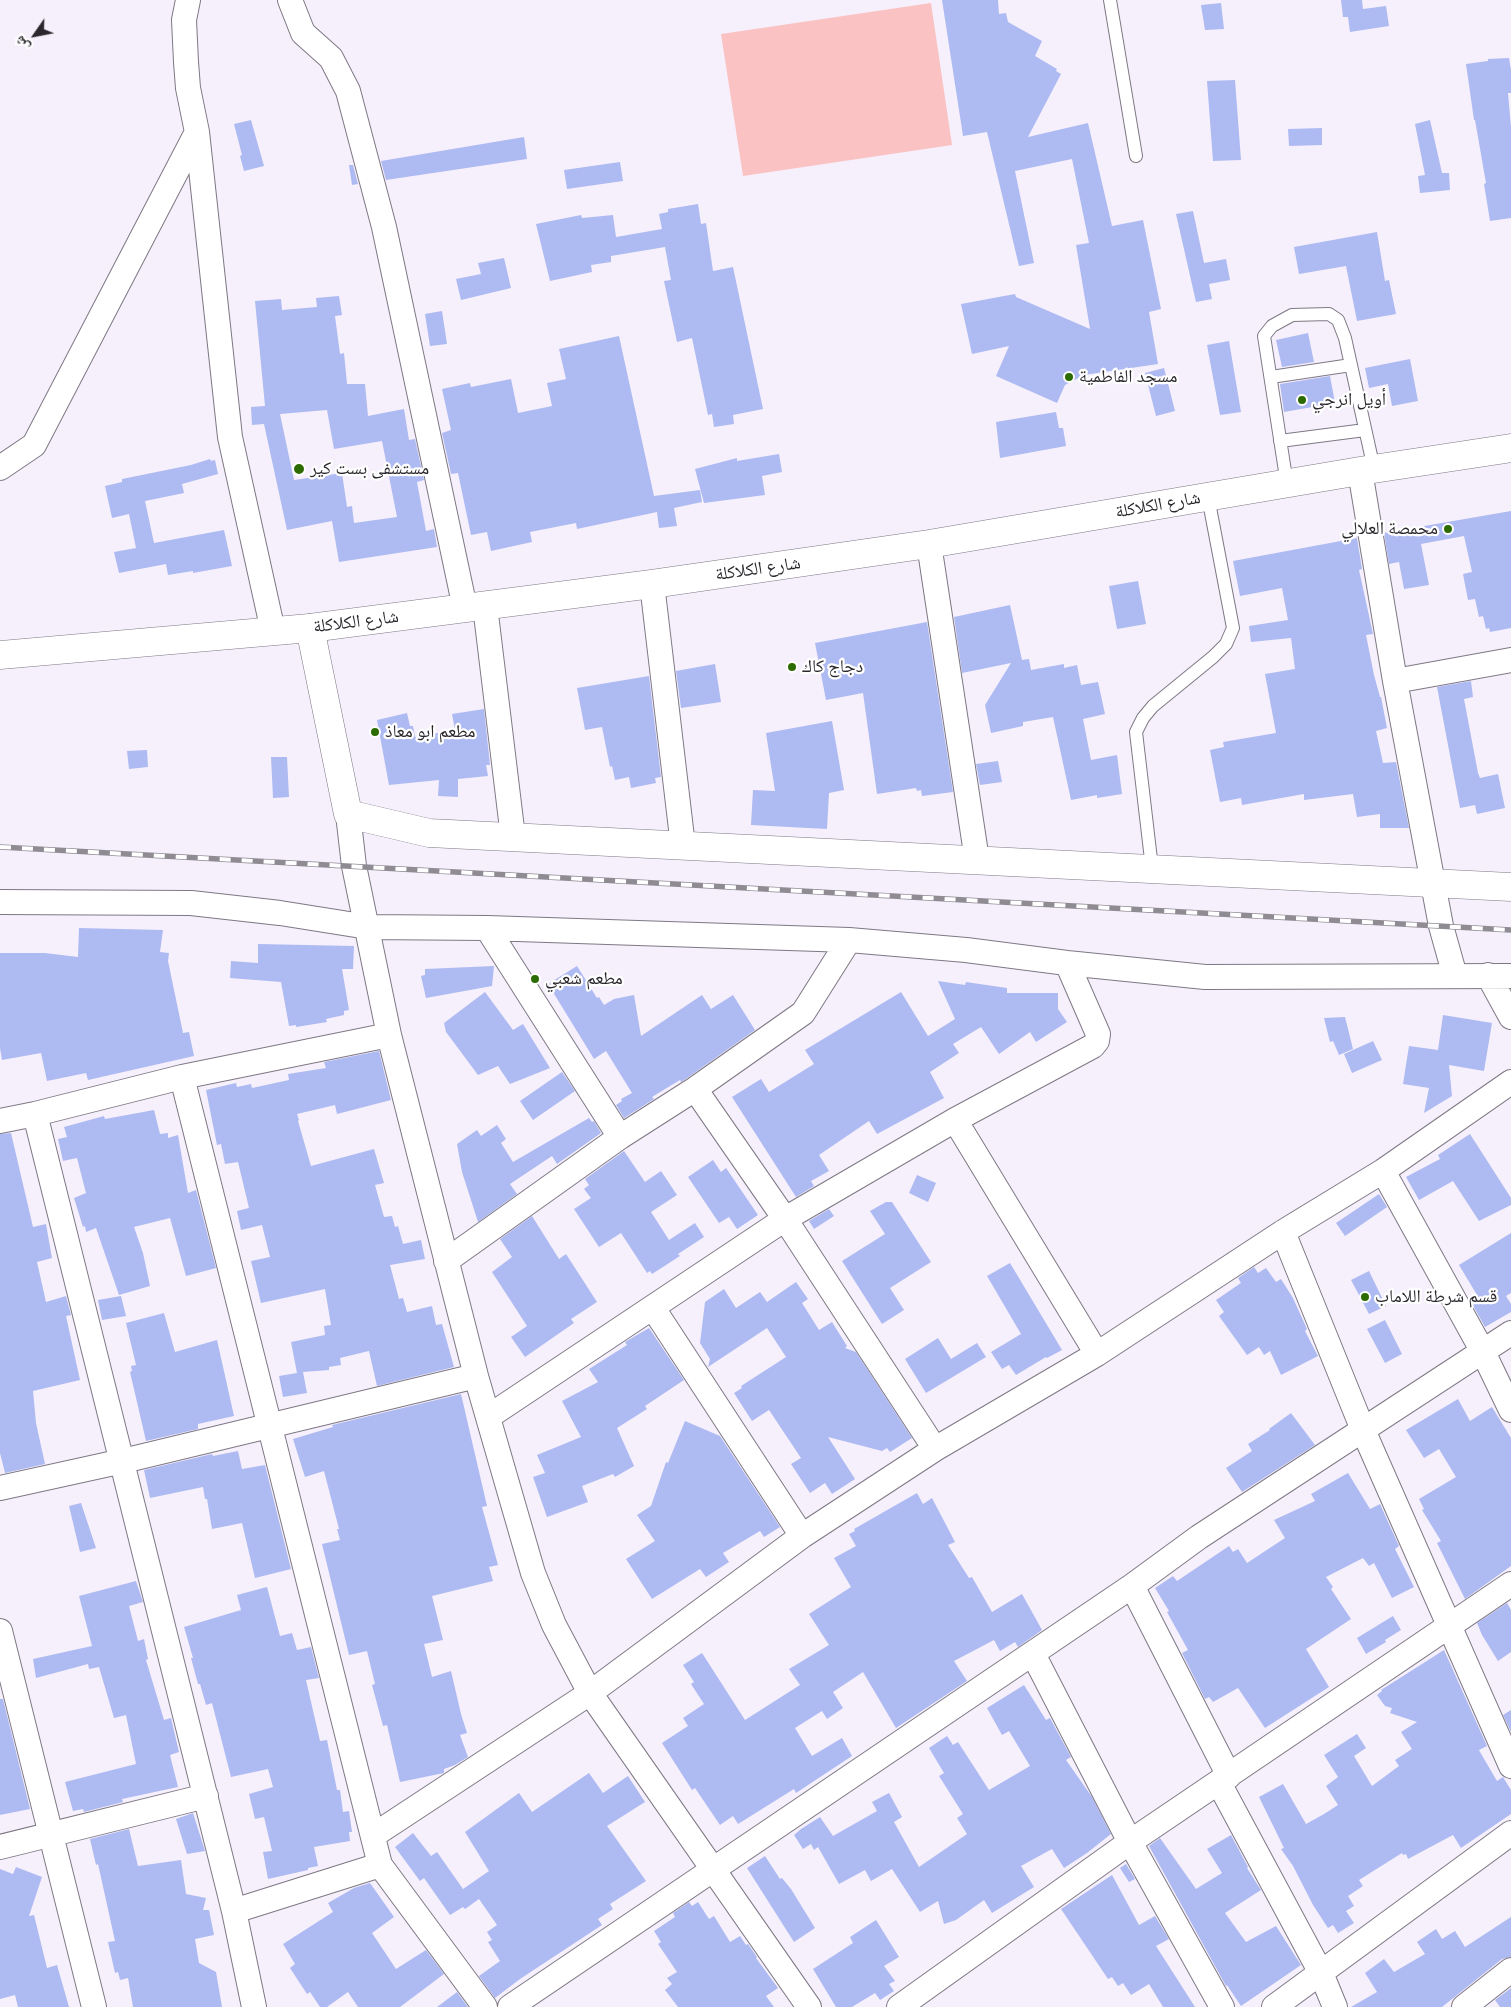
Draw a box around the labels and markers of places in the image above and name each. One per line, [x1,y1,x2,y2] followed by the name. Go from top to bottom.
[1079,366,1177,388] place label: مسجد الفاطمية
[1063,371,1075,383] marker: مسجد الفاطمية
[1312,389,1386,411] place label: أويل انرجي
[1296,394,1308,406] marker: أويل انرجي
[310,458,429,480] place label: مستشفى بست كير
[292,462,306,476] marker: مستشفى بست كير
[1341,518,1438,540] place label: محمصة العلالي
[1442,523,1454,535] marker: محمصة العلالي
[802,656,863,678] place label: دجاج كاك
[786,661,798,673] marker: دجاج كاك
[385,721,475,743] place label: مطعم ابو معاذ
[369,726,381,738] marker: مطعم ابو معاذ
[545,968,623,990] place label: مطعم شعبي
[529,973,541,985] marker: مطعم شعبي
[1375,1286,1497,1308] place label: قسم شرطة اللاماب
[1359,1291,1371,1303] marker: قسم شرطة اللاماب

